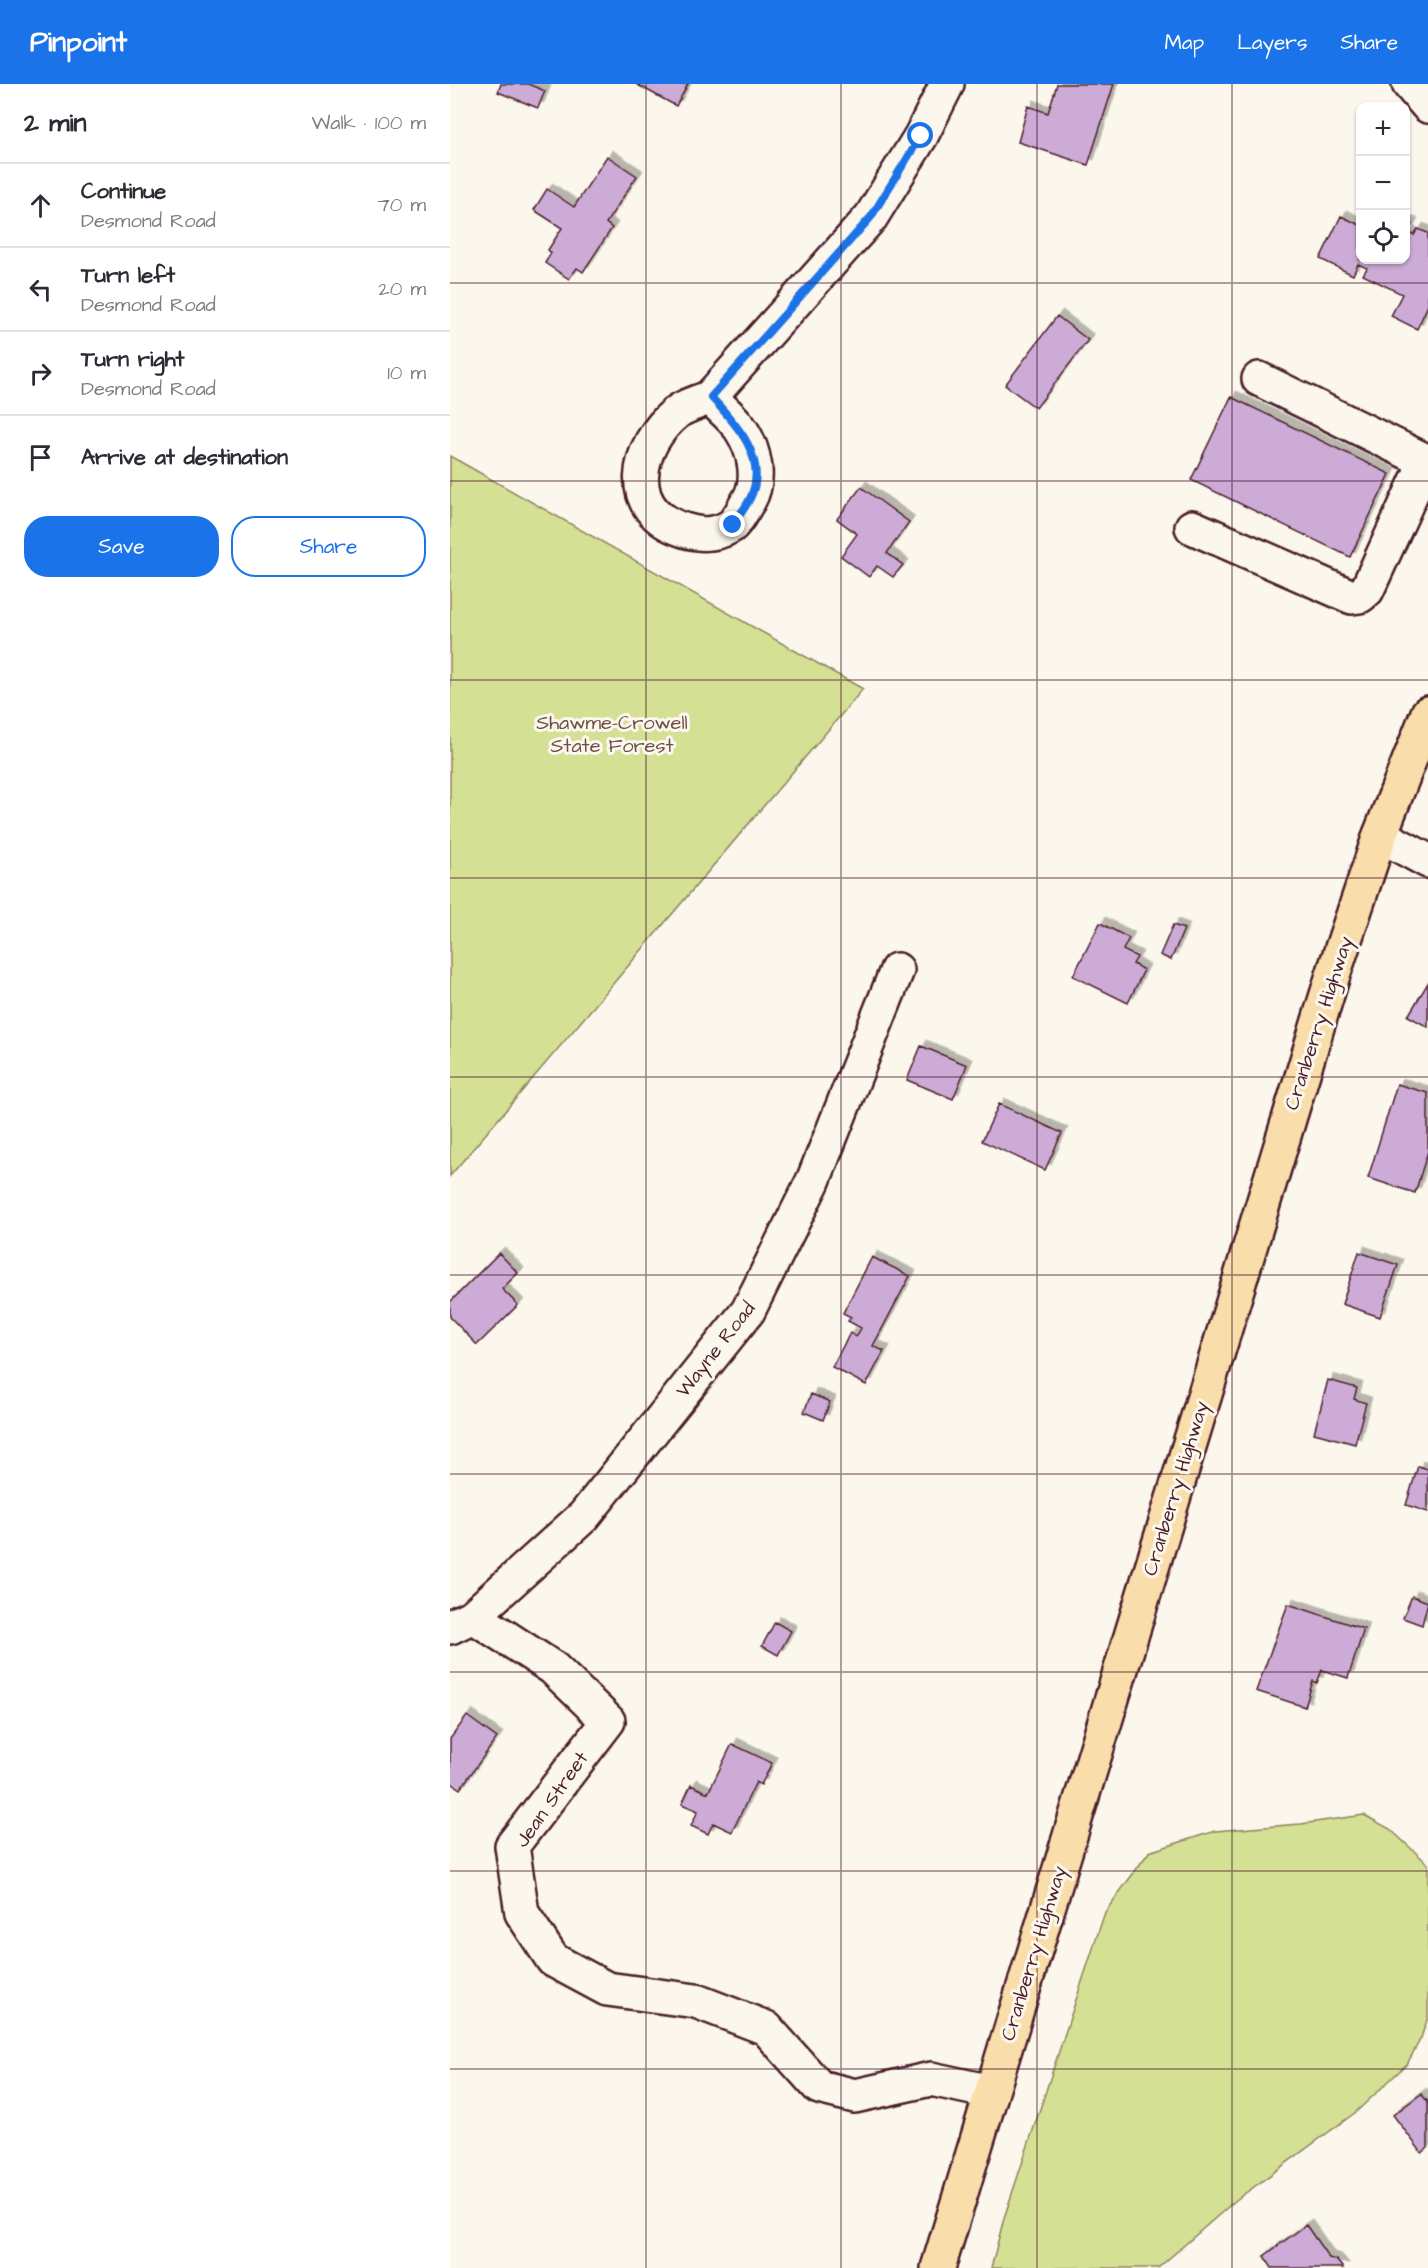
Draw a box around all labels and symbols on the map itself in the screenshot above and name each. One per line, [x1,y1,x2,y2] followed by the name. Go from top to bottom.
[907,122,933,148] route start
[719,511,745,537] route end
[536,709,688,760] park label: Shawme-Crowell State Forest
[1278,933,1361,1114] street label: Cranberry Highway
[669,1296,763,1404] street label: Wayne Road
[1136,1398,1217,1579] street label: Cranberry Highway
[508,1746,595,1853] street label: Jean Street
[994,1863,1075,2044] street label: Cranberry Highway

